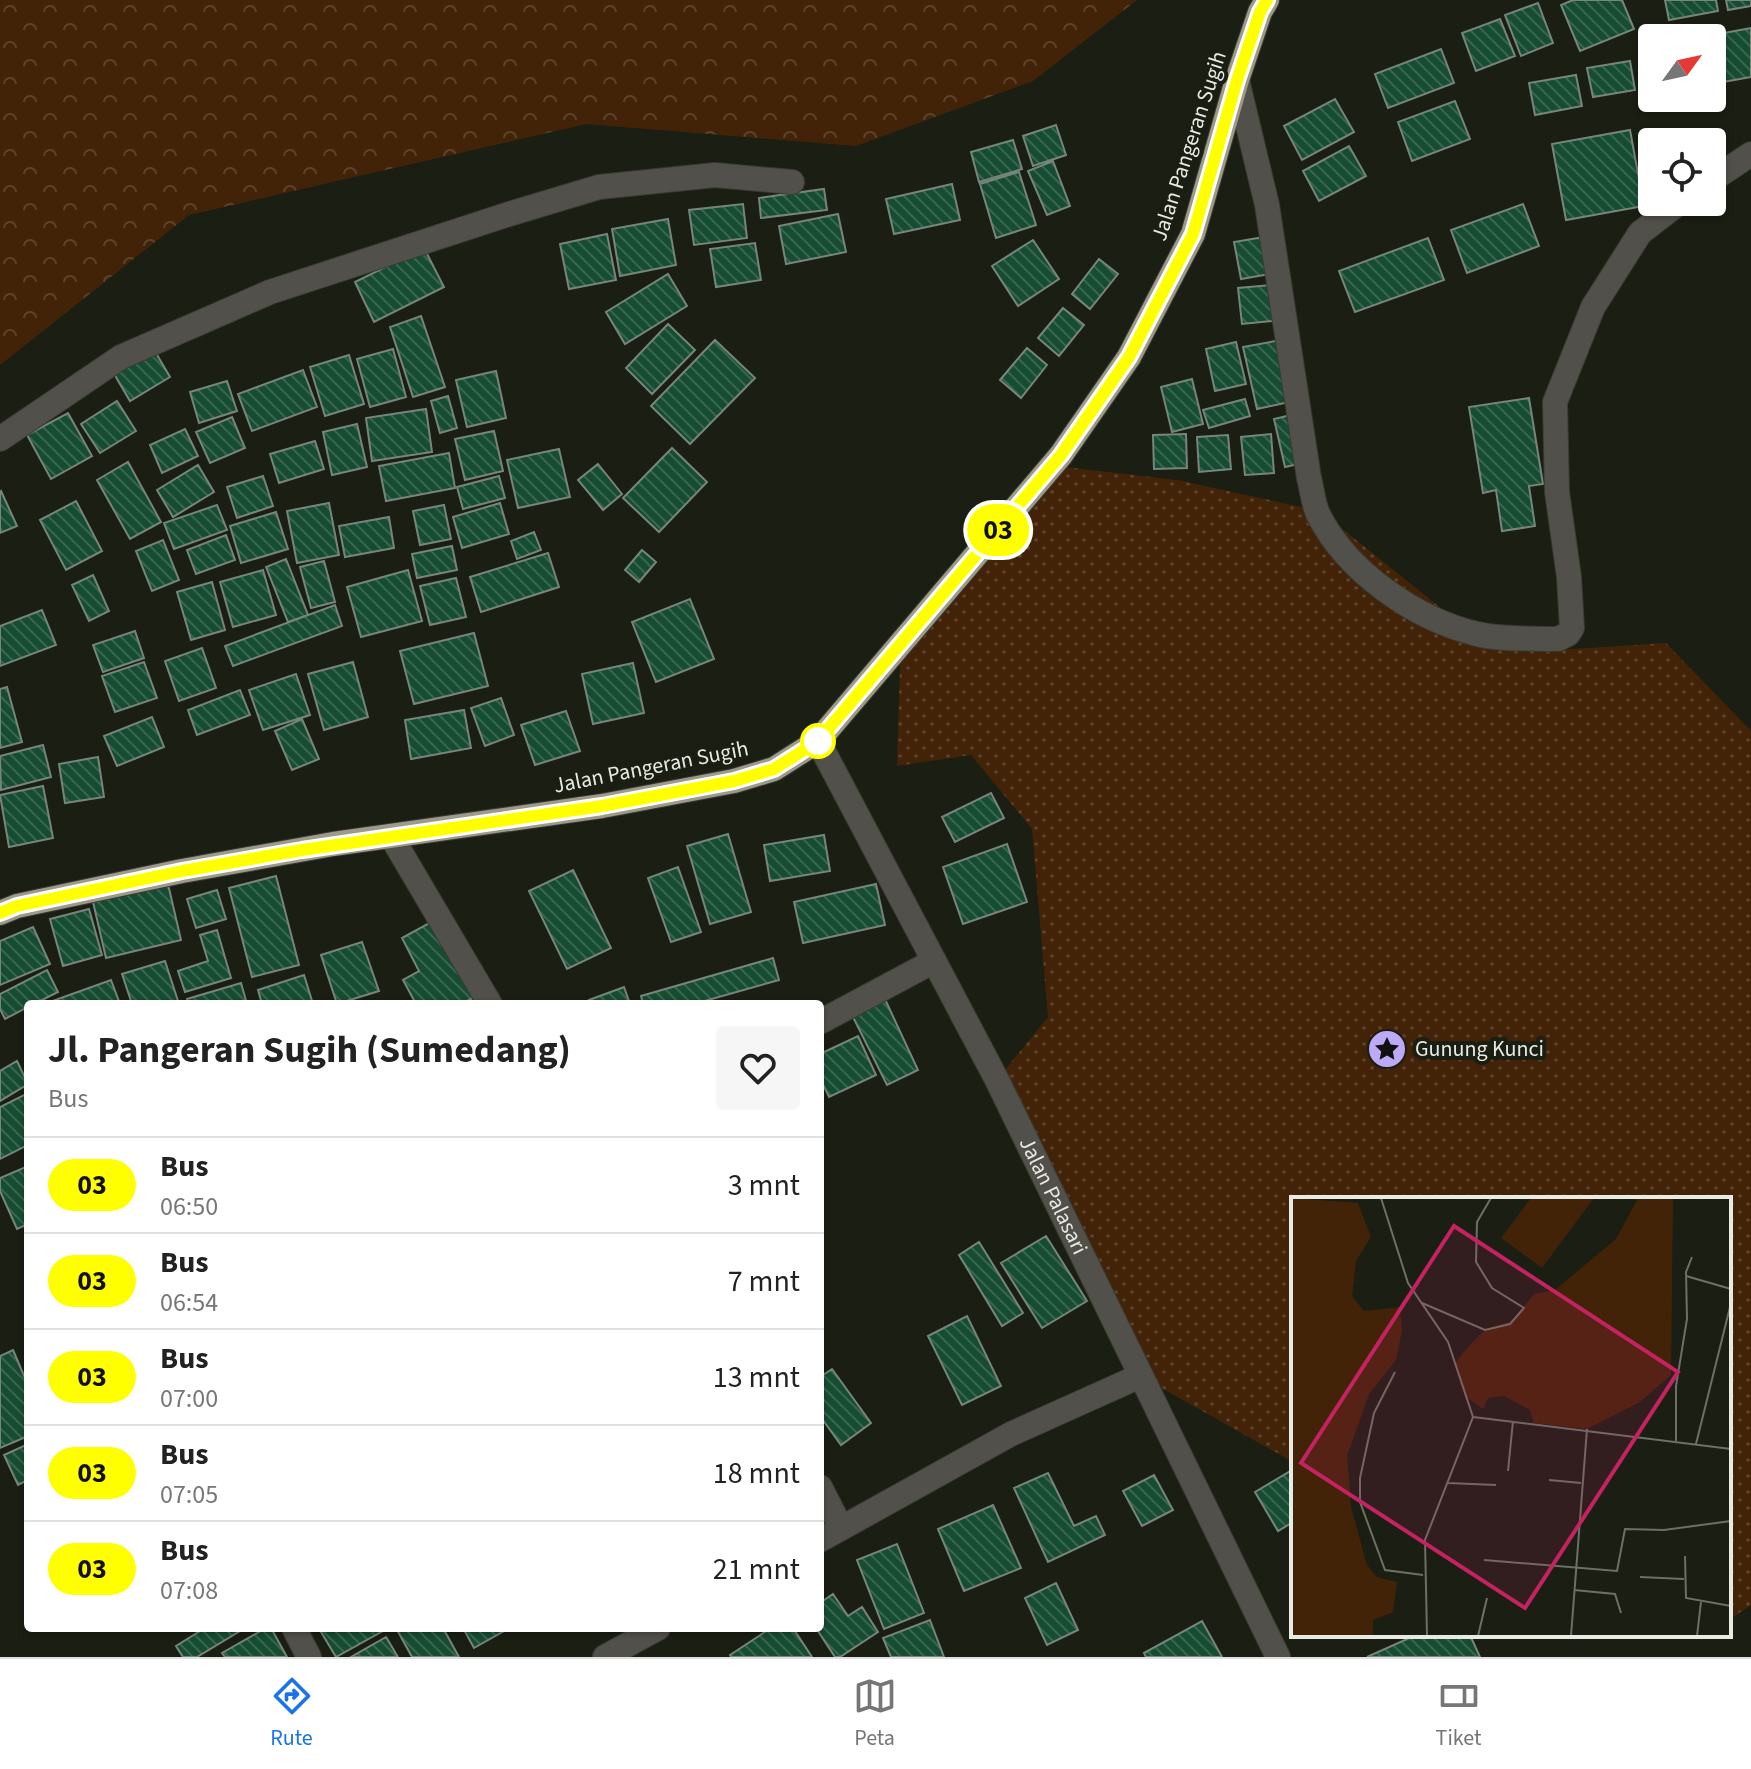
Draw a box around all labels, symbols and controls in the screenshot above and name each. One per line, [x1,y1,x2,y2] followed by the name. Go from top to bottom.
[1638,24,1726,112] north arrow
[1638,24,1726,216] map controls
[1143,47,1235,245] street label: Jalan Pangeran Sugih
[1638,128,1726,216] button: locate
[962,504,1034,556] line badge: 03
[983,510,1013,550] text: 03
[801,724,835,758] unlabelled marker
[551,732,751,802] street label: Jalan Pangeran Sugih
[48,1023,571,1077] text: Jl. Pangeran Sugih (Sumedang)
[716,1026,800,1110] button: heart
[1366,1028,1408,1070] place icon: Gunung Kunci
[1415,1033,1544,1065] place label: Gunung Kunci
[48,1080,88,1117] text: Bus
[1011,1131,1096,1260] street label: Jalan Palasari
[160,1145,208,1188] text: Bus
[728,1164,800,1207] text: 3 mnt
[77,1165,107,1205] text: 03
[160,1188,218,1225] text: 06:50
[1291,1197,1731,1637] inset map
[160,1241,208,1284] text: Bus
[728,1260,800,1303] text: 7 mnt
[77,1261,107,1301] text: 03
[160,1284,218,1321] text: 06:54
[160,1337,208,1380] text: Bus
[713,1356,800,1399] text: 13 mnt
[77,1357,107,1397] text: 03
[160,1380,218,1417] text: 07:00
[160,1433,208,1476] text: Bus
[713,1452,800,1495] text: 18 mnt
[77,1453,107,1493] text: 03
[160,1476,218,1513] text: 07:05
[160,1529,208,1572] text: Bus
[713,1548,800,1591] text: 21 mnt
[77,1549,107,1589] text: 03
[160,1572,218,1609] text: 07:08
[270,1674,314,1754] tab: Rute
[853,1674,897,1754] tab: Peta
[1436,1674,1481,1754] tab: Tiket

